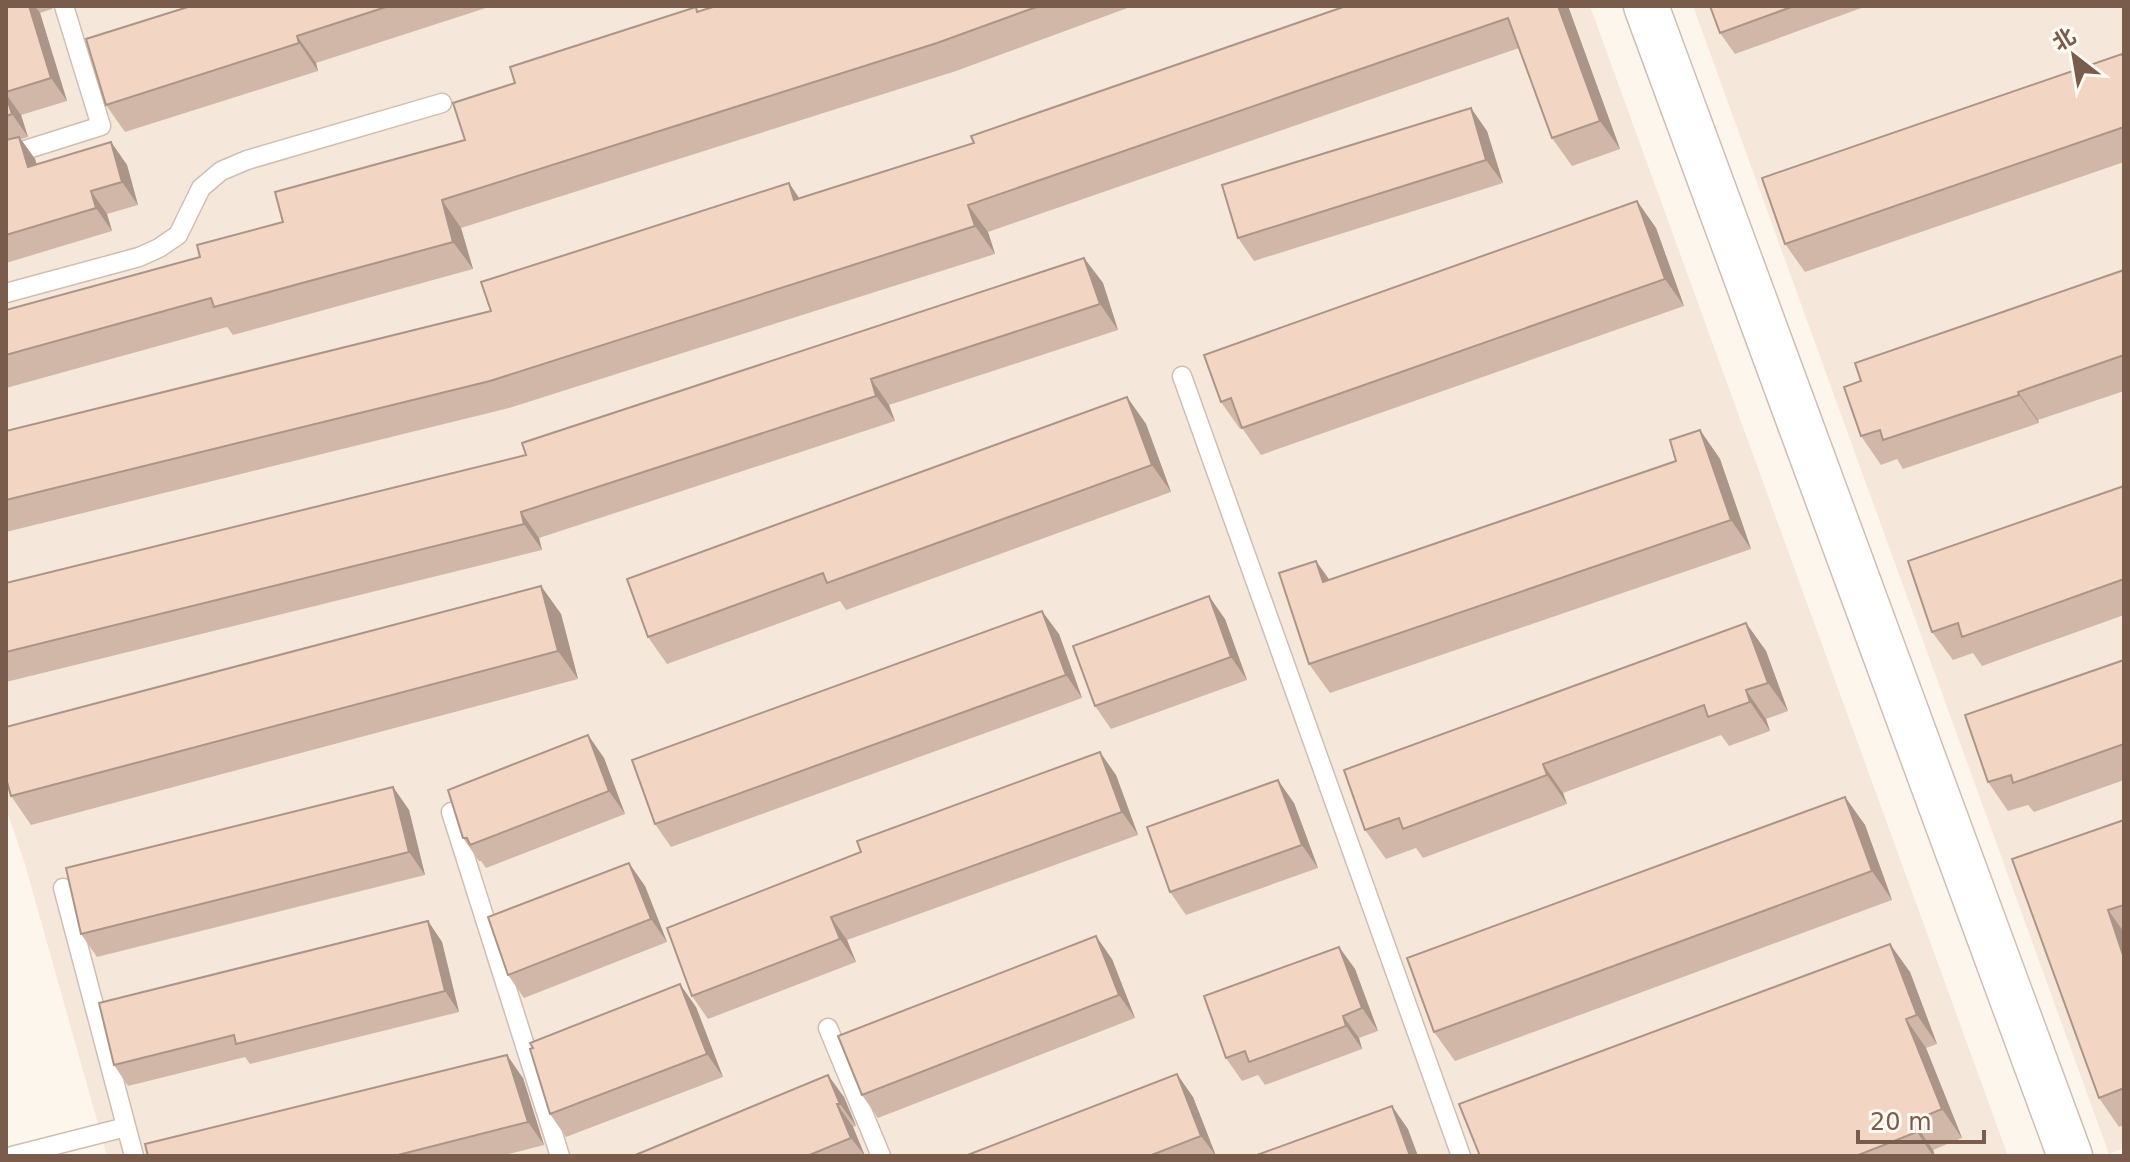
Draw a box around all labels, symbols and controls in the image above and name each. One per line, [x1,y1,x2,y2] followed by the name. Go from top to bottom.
[2034,16,2114,96] north arrow
[2048,23,2080,56] text: 北
[1858,1094,1984,1144] scale bar
[1870,1108,1932,1136] text: 20 m

